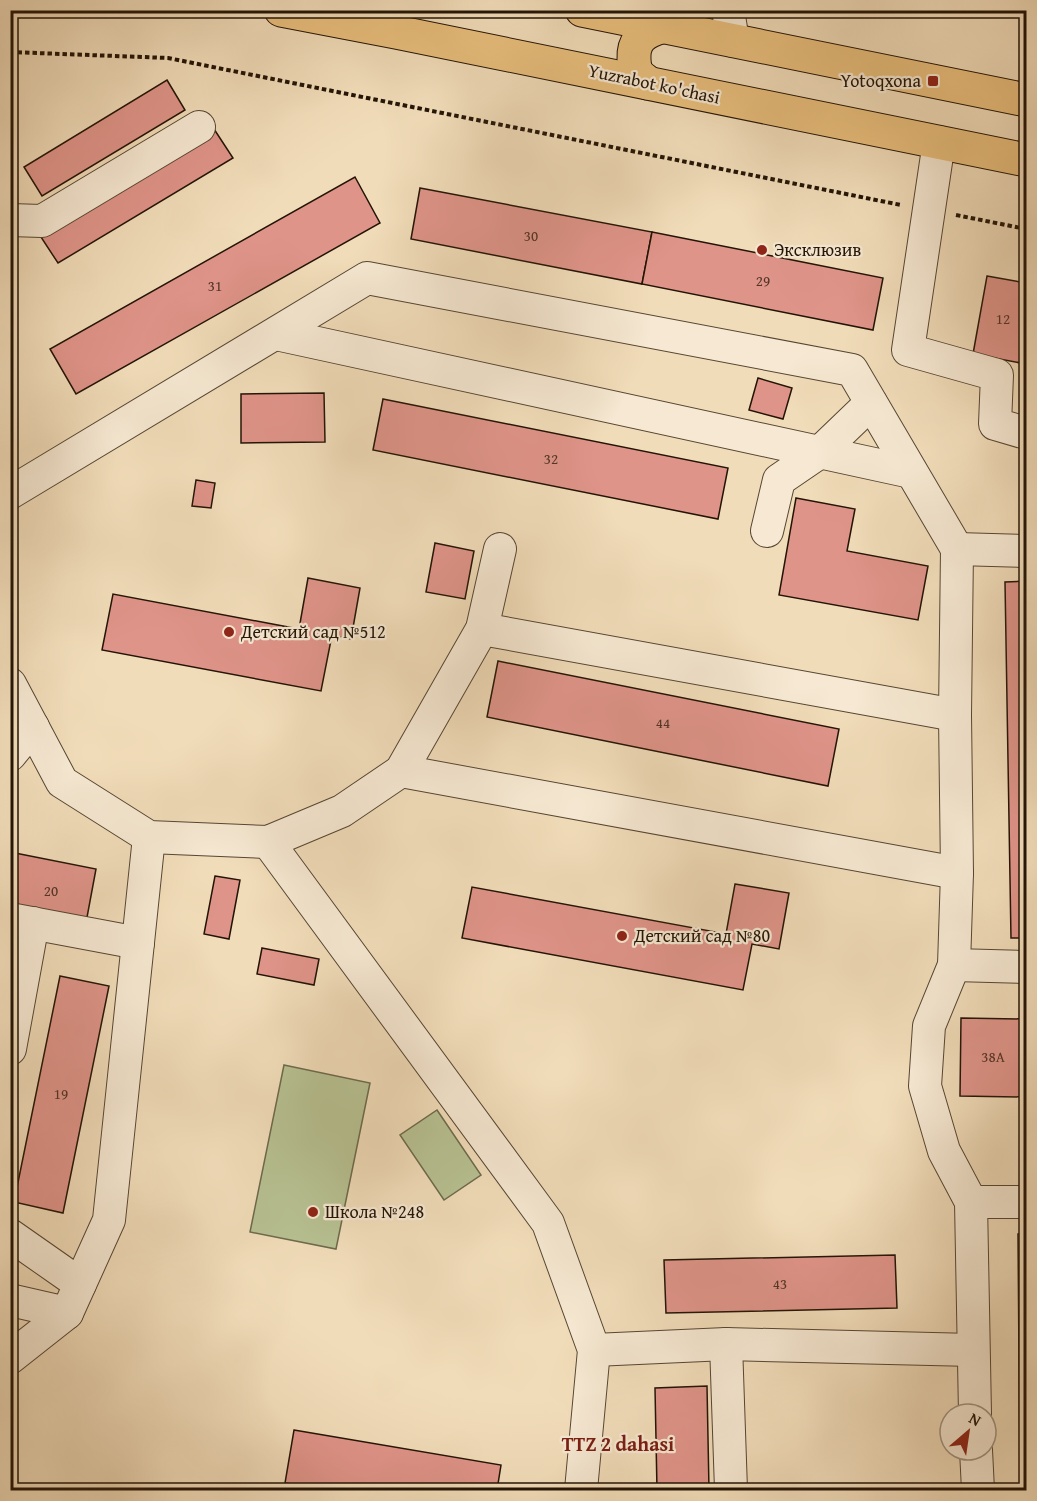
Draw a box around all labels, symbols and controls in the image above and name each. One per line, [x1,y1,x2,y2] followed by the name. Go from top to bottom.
[586,56,723,111] street label: Yuzrabot ko'chasi
[840,67,921,94] place label: Yotoqxona
[926,74,940,88] marker: Yotoqxona
[524,225,538,246] house number: 30
[774,236,862,263] place label: Эксклюзив
[755,243,769,257] marker: Эксклюзив
[756,270,770,291] house number: 29
[208,275,222,296] house number: 31
[996,308,1010,329] house number: 12
[544,448,558,469] house number: 32
[240,618,386,645] place label: Детский сад №512
[222,625,236,639] marker: Детский сад №512
[656,712,670,733] house number: 44
[44,880,58,901] house number: 20
[633,922,770,949] place label: Детский сад №80
[615,929,629,943] marker: Детский сад №80
[981,1046,1005,1067] house number: 38A
[54,1083,68,1104] house number: 19
[325,1198,424,1225] place label: Школа №248
[306,1205,320,1219] marker: Школа №248
[773,1273,787,1294] house number: 43
[938,1402,998,1462] north arrow
[965,1406,986,1432] text: N
[562,1429,674,1458] district label: TTZ 2 dahasi

